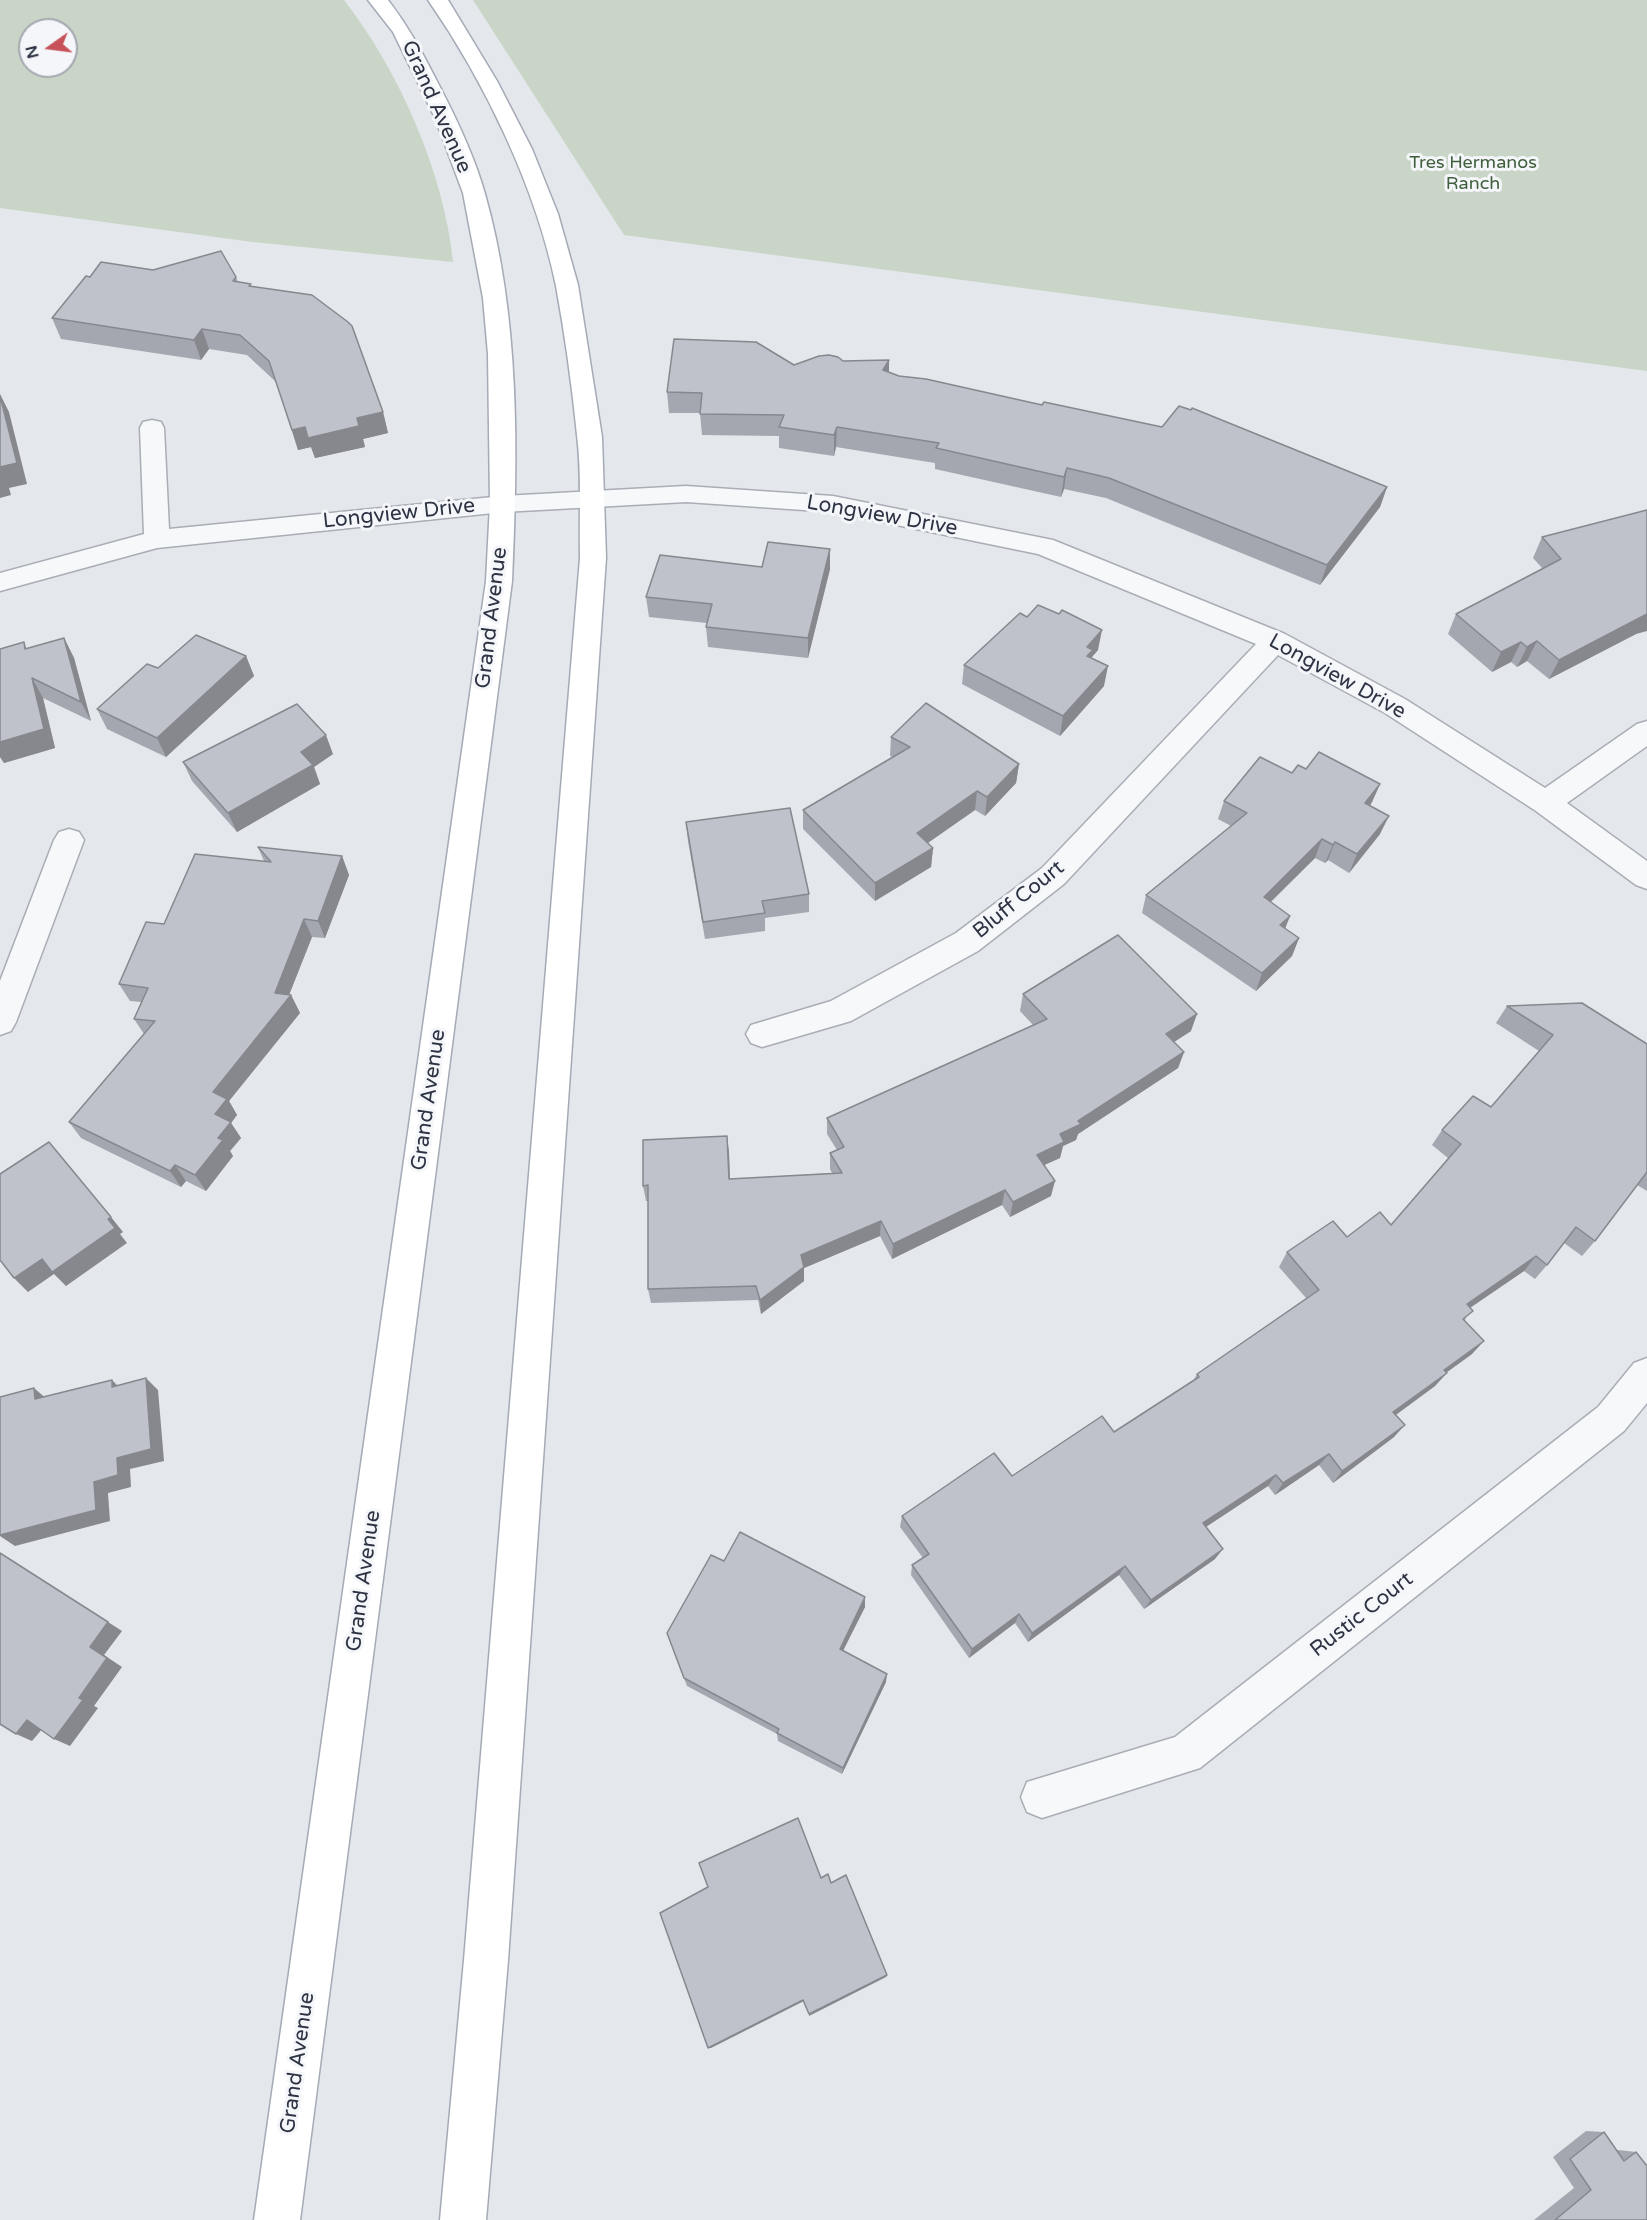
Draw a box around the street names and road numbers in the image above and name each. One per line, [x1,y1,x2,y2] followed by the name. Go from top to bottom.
[396,37,476,177] street label: Grand Avenue
[805,490,959,542] street label: Longview Drive
[322,493,476,535] street label: Longview Drive
[471,546,513,690] street label: Grand Avenue
[1264,629,1410,725] street label: Longview Drive
[968,856,1070,944] street label: Bluff Court
[407,1028,451,1172] street label: Grand Avenue
[342,1509,386,1653] street label: Grand Avenue
[1306,1567,1418,1663] street label: Rustic Court
[276,1991,320,2135] street label: Grand Avenue

